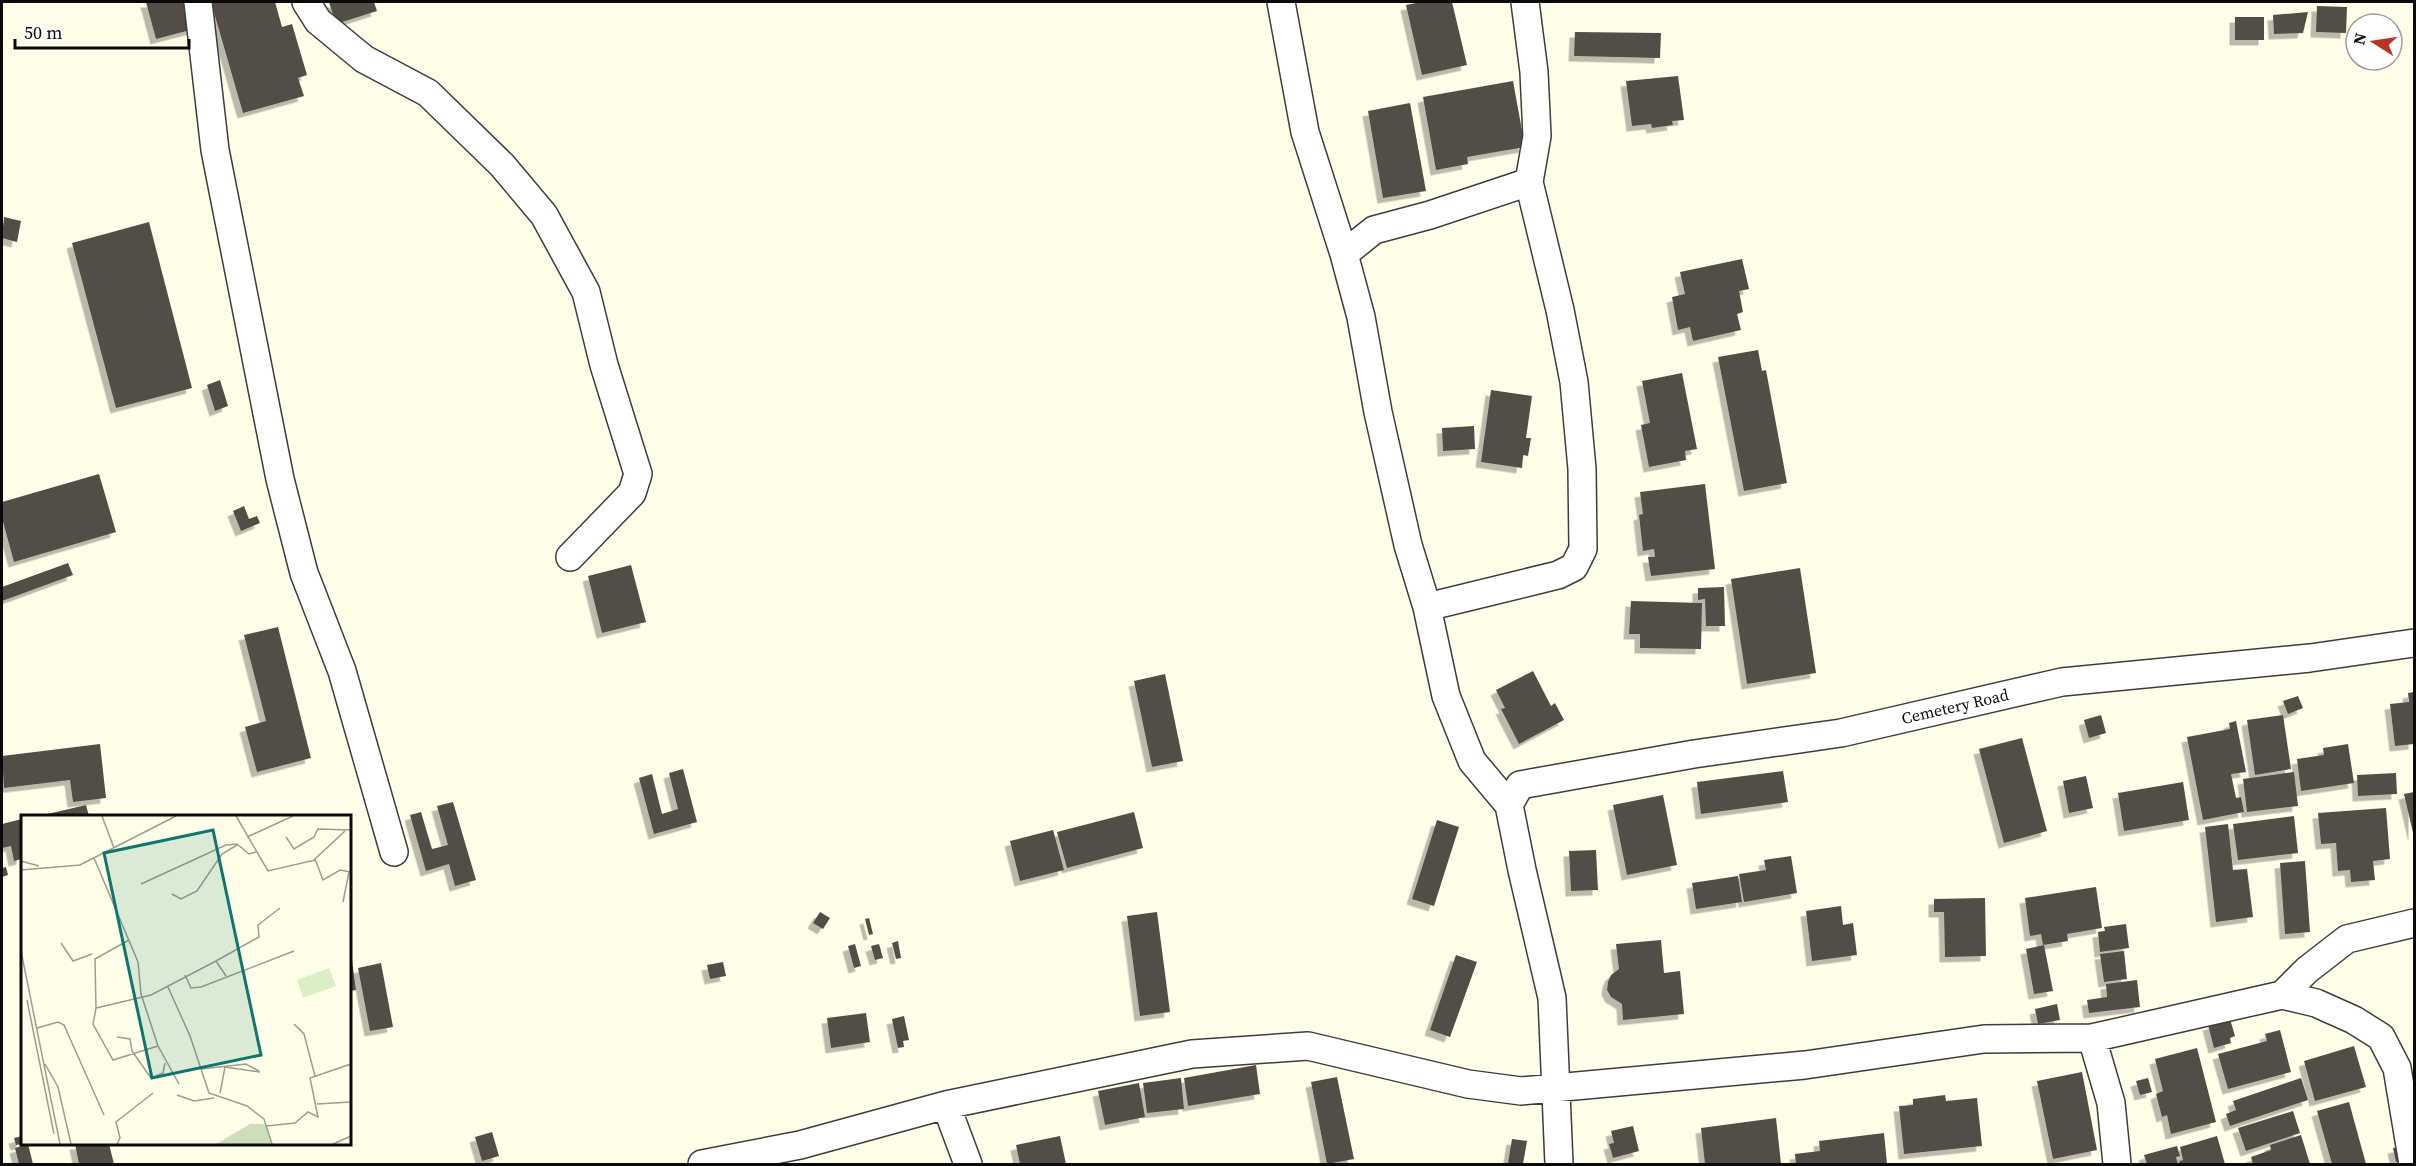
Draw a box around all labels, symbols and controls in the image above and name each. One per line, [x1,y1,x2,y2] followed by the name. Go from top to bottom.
[15,12,189,50] scale bar
[2344,12,2404,72] north arrow
[24,20,62,45] text: 50 m
[2347,31,2371,47] text: N
[1899,683,2011,729] street label: Cemetery Road
[21,815,351,1145] inset map

